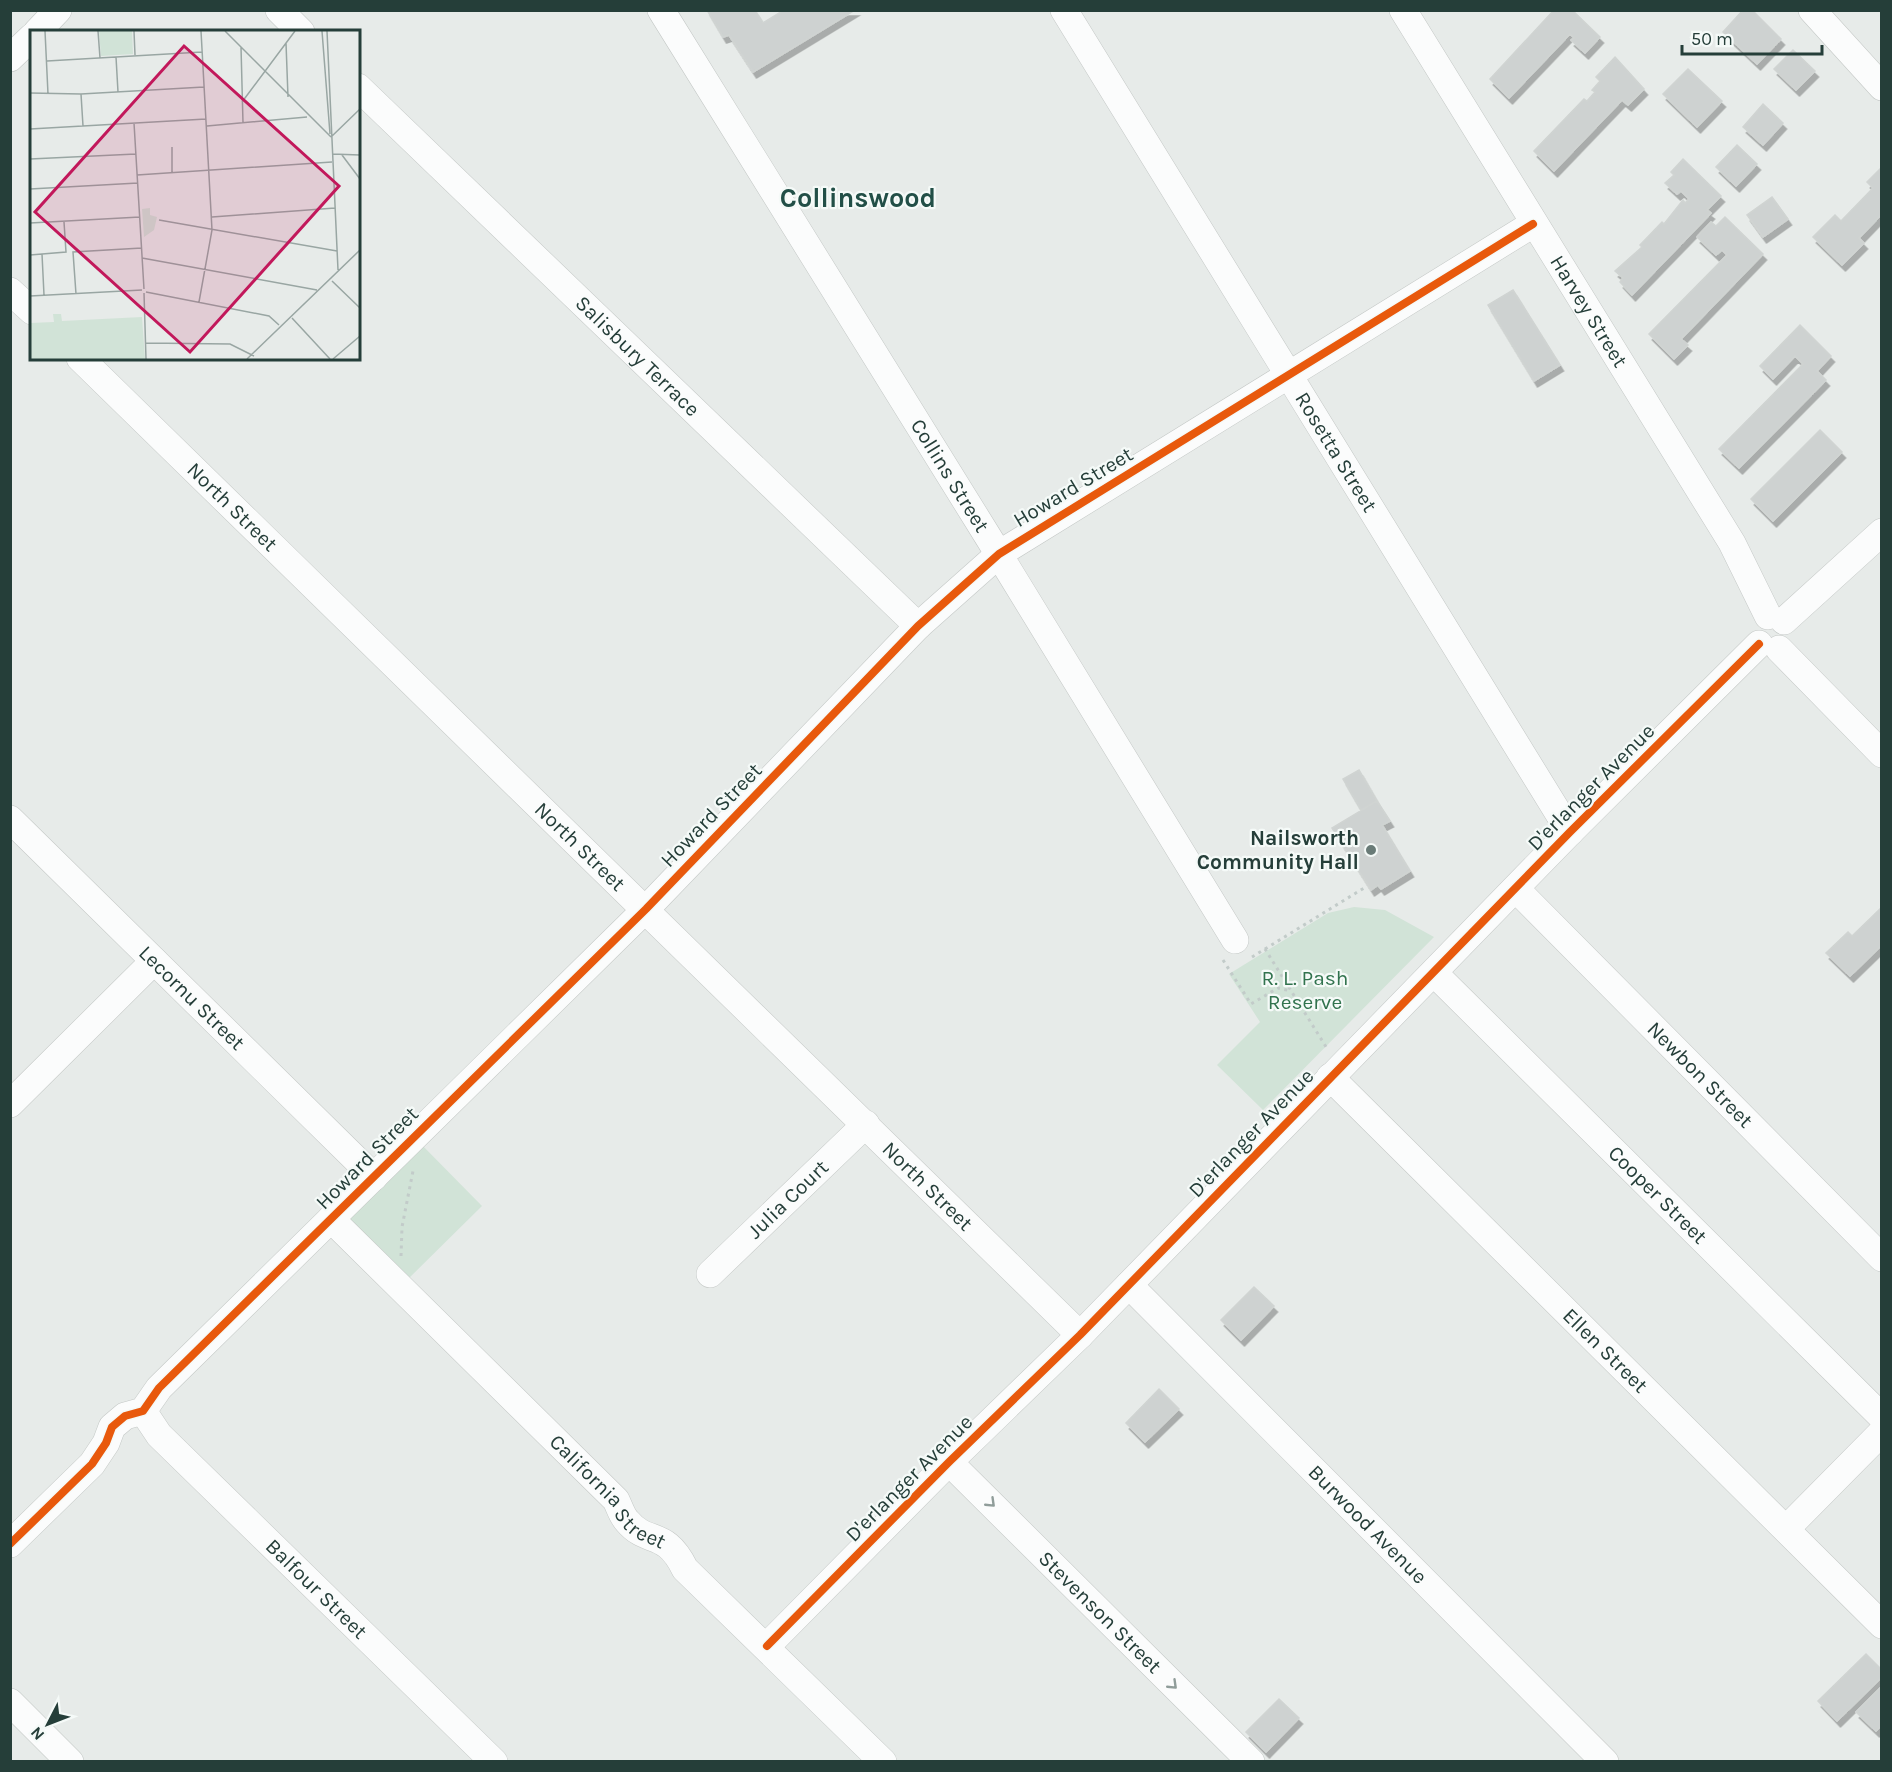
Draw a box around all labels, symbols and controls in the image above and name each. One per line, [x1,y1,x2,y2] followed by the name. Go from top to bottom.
[1682,18,1822,56] scale bar
[1691,28,1733,50] text: 50 m
[30,30,360,360] inset map
[780,182,936,214] district label: Collinswood
[1545,251,1633,372] street label: Harvey Street
[570,291,705,421] street label: Salisbury Terrace
[1290,388,1382,516] street label: Rosetta Street
[906,415,994,537] street label: Collins Street
[1009,442,1137,532] street label: Howard Street
[182,457,283,556] street label: North Street
[1523,719,1659,855] street label: D'erlanger Avenue
[655,758,767,872] street label: Howard Street
[530,797,630,896] street label: North Street
[1197,826,1359,874] place label: Nailsworth Community Hall
[1364,843,1378,857] marker: Nailsworth Community Hall
[134,941,250,1055] street label: Lecornu Street
[1261,966,1349,1014] park label: R. L. Pash Reserve
[1642,1017,1758,1133] street label: Newbon Street
[1183,1064,1319,1202] street label: D'erlanger Avenue
[311,1102,423,1214] street label: Howard Street
[877,1137,978,1236] street label: North Street
[1603,1141,1712,1249] street label: Cooper Street
[743,1155,833,1243] street label: Julia Court
[1558,1303,1653,1398] street label: Ellen Street
[841,1410,977,1546] street label: D'erlanger Avenue
[545,1429,670,1554] street label: California Street
[1303,1460,1432,1589] street label: Burwood Avenue
[984,1496,994,1507] one-way arrow
[261,1534,372,1644] street label: Balfour Street
[1034,1546,1167,1678] street label: Stevenson Street
[1165,1678,1176,1689] one-way arrow
[18,1694,78,1754] north arrow
[26,1723,48,1744] text: N

